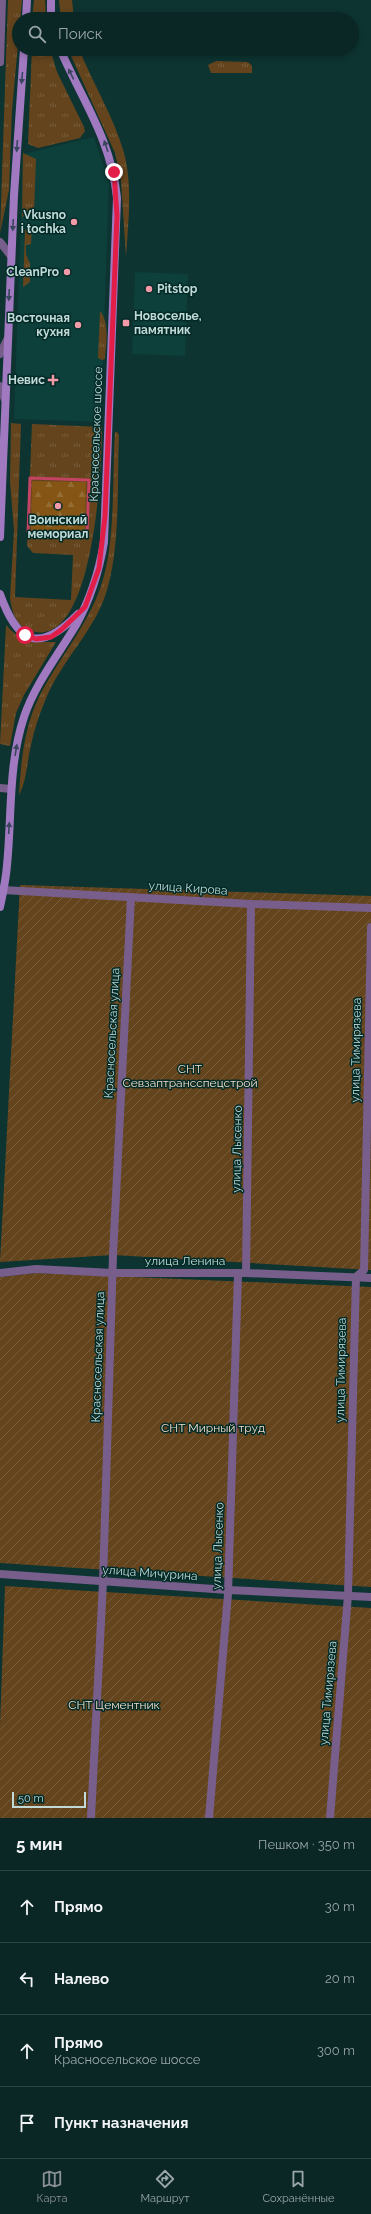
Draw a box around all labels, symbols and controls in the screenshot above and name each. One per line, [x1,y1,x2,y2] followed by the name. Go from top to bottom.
[12,12,359,56] search box
[26,23,48,45] icon: search
[58,25,103,43] text: Поиск
[68,69,74,80] one-way arrow
[19,72,26,84] one-way arrow
[14,140,21,152] one-way arrow
[103,140,109,152] one-way arrow
[105,163,123,181] route end
[21,208,66,236] place label: Vkusno i tochka
[69,217,79,227] marker: Vkusno i tochka
[9,219,16,231] one-way arrow
[6,265,59,279] place label: CleanPro
[62,267,72,277] marker: CleanPro
[157,282,198,296] place label: Pitstop
[144,284,154,294] marker: Pitstop
[6,289,13,301] one-way arrow
[134,309,202,337] place label: Новоселье, памятник
[7,311,70,339] place label: Восточная кухня
[121,318,131,328] marker: Новоселье, памятник
[73,320,83,330] marker: Восточная кухня
[87,366,105,502] street label: Красносельское шоссе
[8,373,45,387] place label: Невис
[48,375,58,385] marker: Невис
[53,501,63,511] marker: Воинский мемориал
[28,513,88,541] place label: Воинский мемориал
[16,626,34,644] route start
[13,744,19,756] one-way arrow
[6,822,13,834] one-way arrow
[148,878,228,898] street label: улица Кирова
[102,967,122,1099] street label: Красносельская улица
[348,998,364,1102] street label: улица Тимирязева
[122,1062,258,1090] park label: СНТ Севзаптрансспецстрой
[229,1105,245,1193] street label: улица Лысенко
[145,1254,225,1268] street label: улица Ленина
[89,1291,107,1423] street label: Красносельская улица
[333,1318,349,1422] street label: улица Тимирязева
[161,1421,265,1435] park label: СНТ Мирный труд
[209,1502,227,1590] street label: улица Лысенко
[102,1563,198,1583] street label: улица Мичурина
[316,1640,340,1746] street label: улица Тимирязева
[68,1698,160,1712] park label: СНТ Цементник
[12,1790,86,1809] scale bar
[18,1792,44,1805] text: 50 m
[16,1834,63,1854] text: 5 мин
[258,1837,355,1852] text: Пешком · 350 m
[16,1896,38,1918] icon: ahead
[54,1898,103,1916] text: Прямо
[325,1899,355,1914] text: 30 m
[16,1968,38,1990] icon: left
[54,1970,109,1988] text: Налево
[325,1971,355,1986] text: 20 m
[54,2034,103,2052] text: Прямо
[16,2040,38,2062] icon: ahead
[317,2043,355,2058] text: 300 m
[54,2052,200,2067] text: Красносельское шоссе
[16,2112,38,2134] icon: arrive
[54,2114,188,2132] text: Пункт назначения
[37,2168,67,2205] tab: Карта
[140,2168,189,2205] tab: Маршрут
[262,2168,334,2205] tab: Сохранённые

